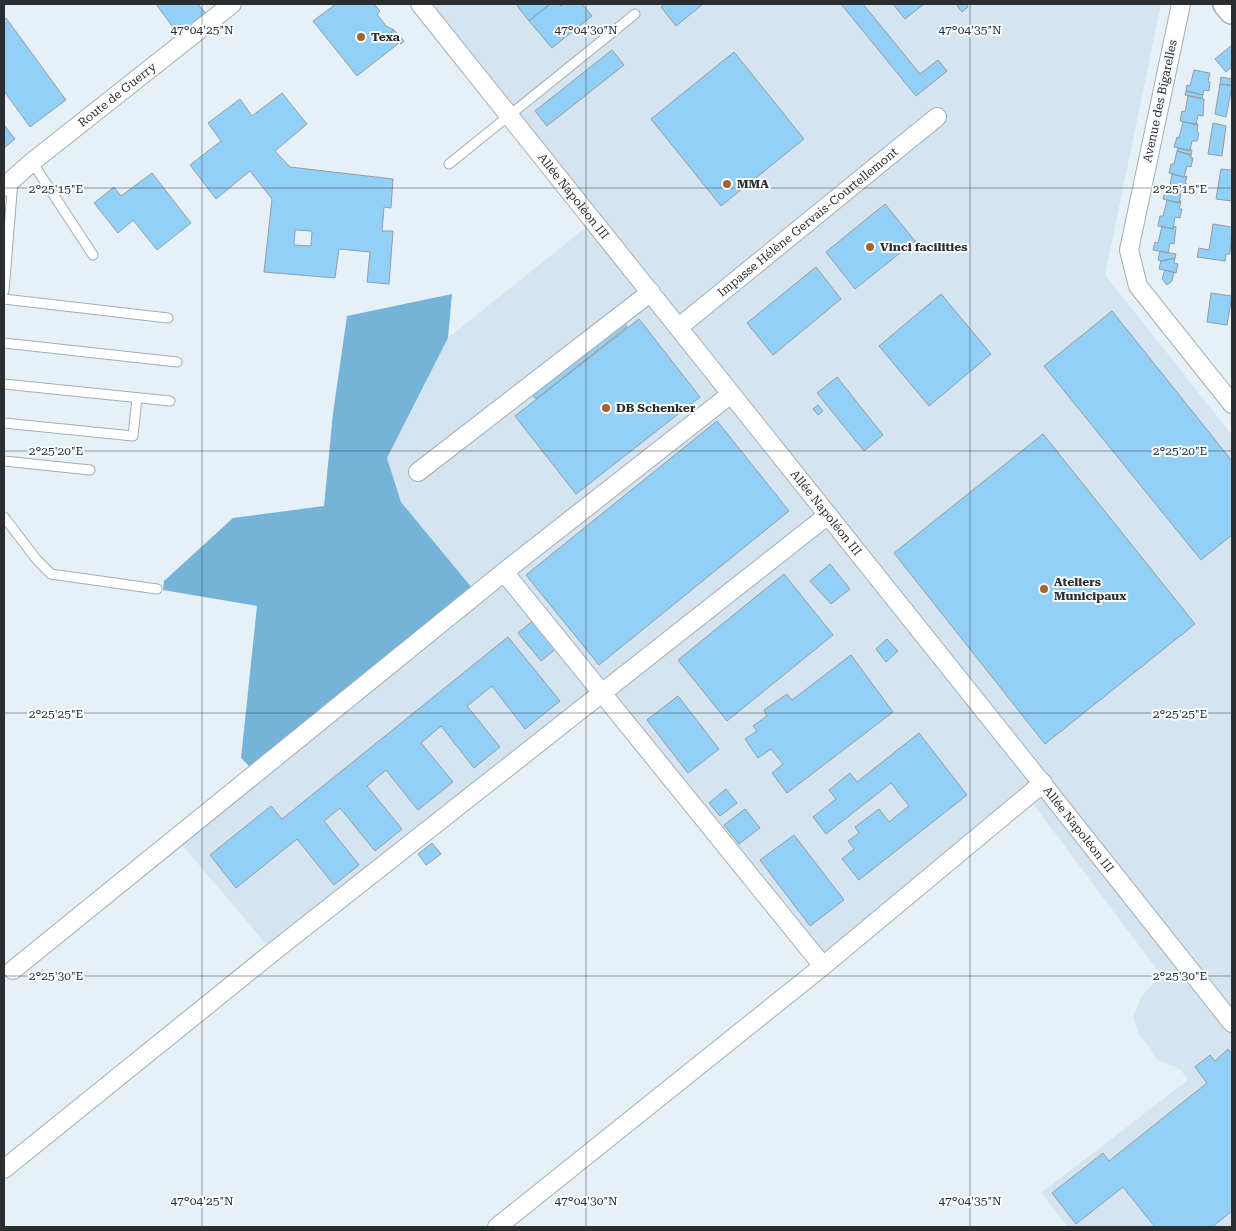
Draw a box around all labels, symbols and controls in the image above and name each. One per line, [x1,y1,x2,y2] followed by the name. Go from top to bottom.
[170,23,234,37] text: 47°04'25"N
[554,23,618,37] text: 47°04'30"N
[938,23,1002,37] text: 47°04'35"N
[371,30,400,44] place label: Texa
[355,31,367,43] marker: Texa
[1140,38,1180,164] street label: Avenue des Bigarelles
[75,59,160,130] street label: Route de Guerry
[715,144,901,300] street label: Impasse Hélène Gervais-Courtellemont
[535,151,612,242] street label: Allée Napoléon III
[737,177,769,191] place label: MMA
[721,178,733,190] marker: MMA
[29,182,83,196] text: 2°25'15"E
[1153,182,1207,196] text: 2°25'15"E
[880,240,968,254] place label: Vinci facilities
[864,241,876,253] marker: Vinci facilities
[616,401,696,415] place label: DB Schenker
[600,402,612,414] marker: DB Schenker
[29,444,83,458] text: 2°25'20"E
[1153,444,1207,458] text: 2°25'20"E
[788,467,865,558] street label: Allée Napoléon III
[1054,575,1126,603] place label: Ateliers Municipaux
[1038,583,1050,595] marker: Ateliers Municipaux
[29,707,83,721] text: 2°25'25"E
[1153,707,1207,721] text: 2°25'25"E
[1040,784,1117,875] street label: Allée Napoléon III
[29,969,83,983] text: 2°25'30"E
[1153,969,1207,983] text: 2°25'30"E
[170,1194,234,1208] text: 47°04'25"N
[554,1194,618,1208] text: 47°04'30"N
[938,1194,1002,1208] text: 47°04'35"N

